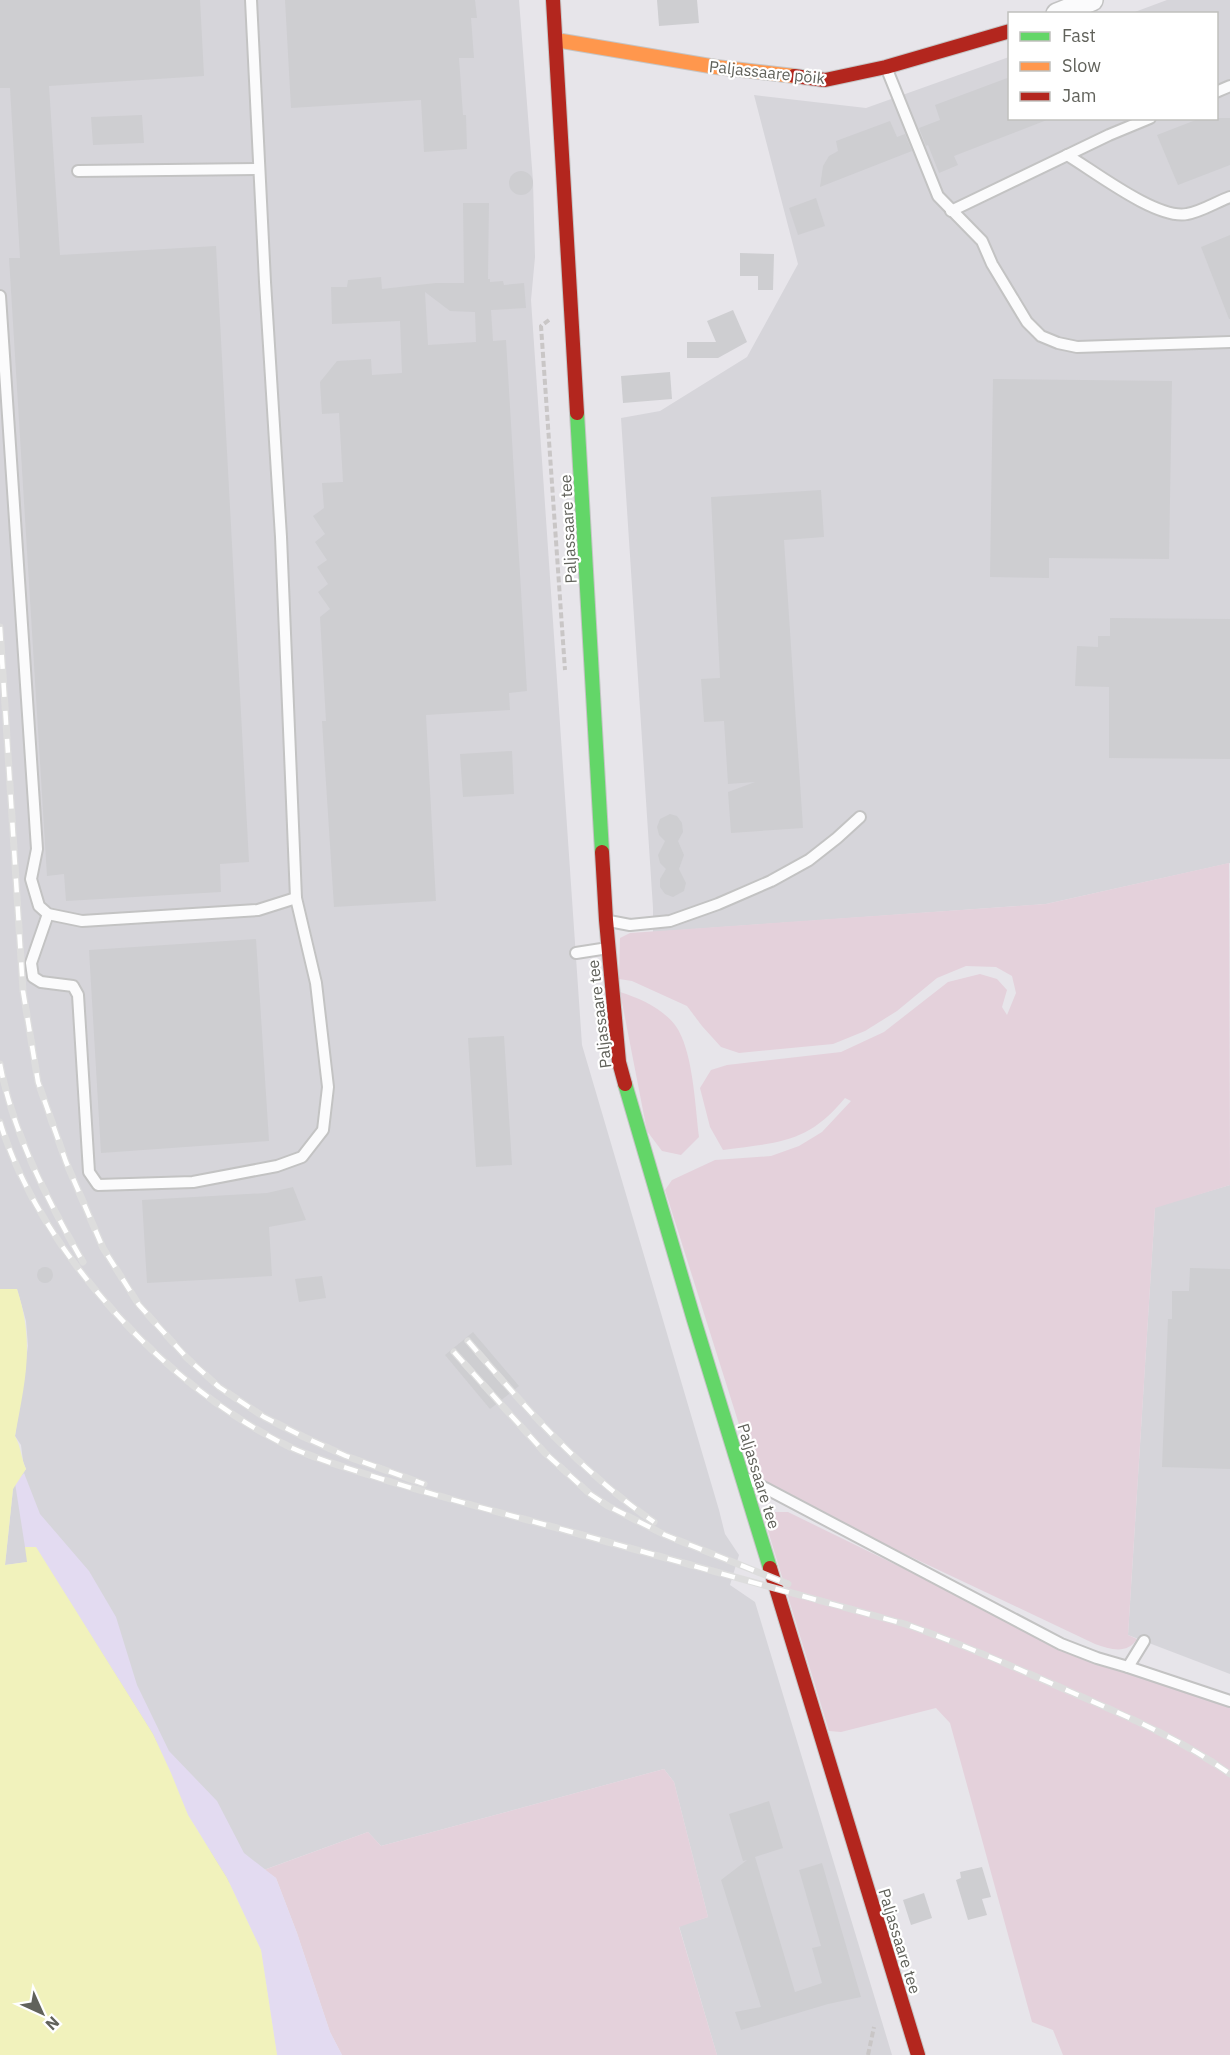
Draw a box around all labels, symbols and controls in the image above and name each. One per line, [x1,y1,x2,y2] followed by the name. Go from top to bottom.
[1008,12,1218,120] legend
[1062,24,1096,47] text: Fast
[1062,54,1101,77] text: Slow
[708,56,827,88] street label: Paljassaare põik
[1062,84,1097,107] text: Jam
[555,474,581,584] street label: Paljassaare tee
[582,958,616,1069] street label: Paljassaare tee
[733,1421,785,1531] street label: Paljassaare tee
[874,1886,926,1996] street label: Paljassaare tee
[12,1983,72,2043] north arrow
[41,2012,64,2035] text: N

